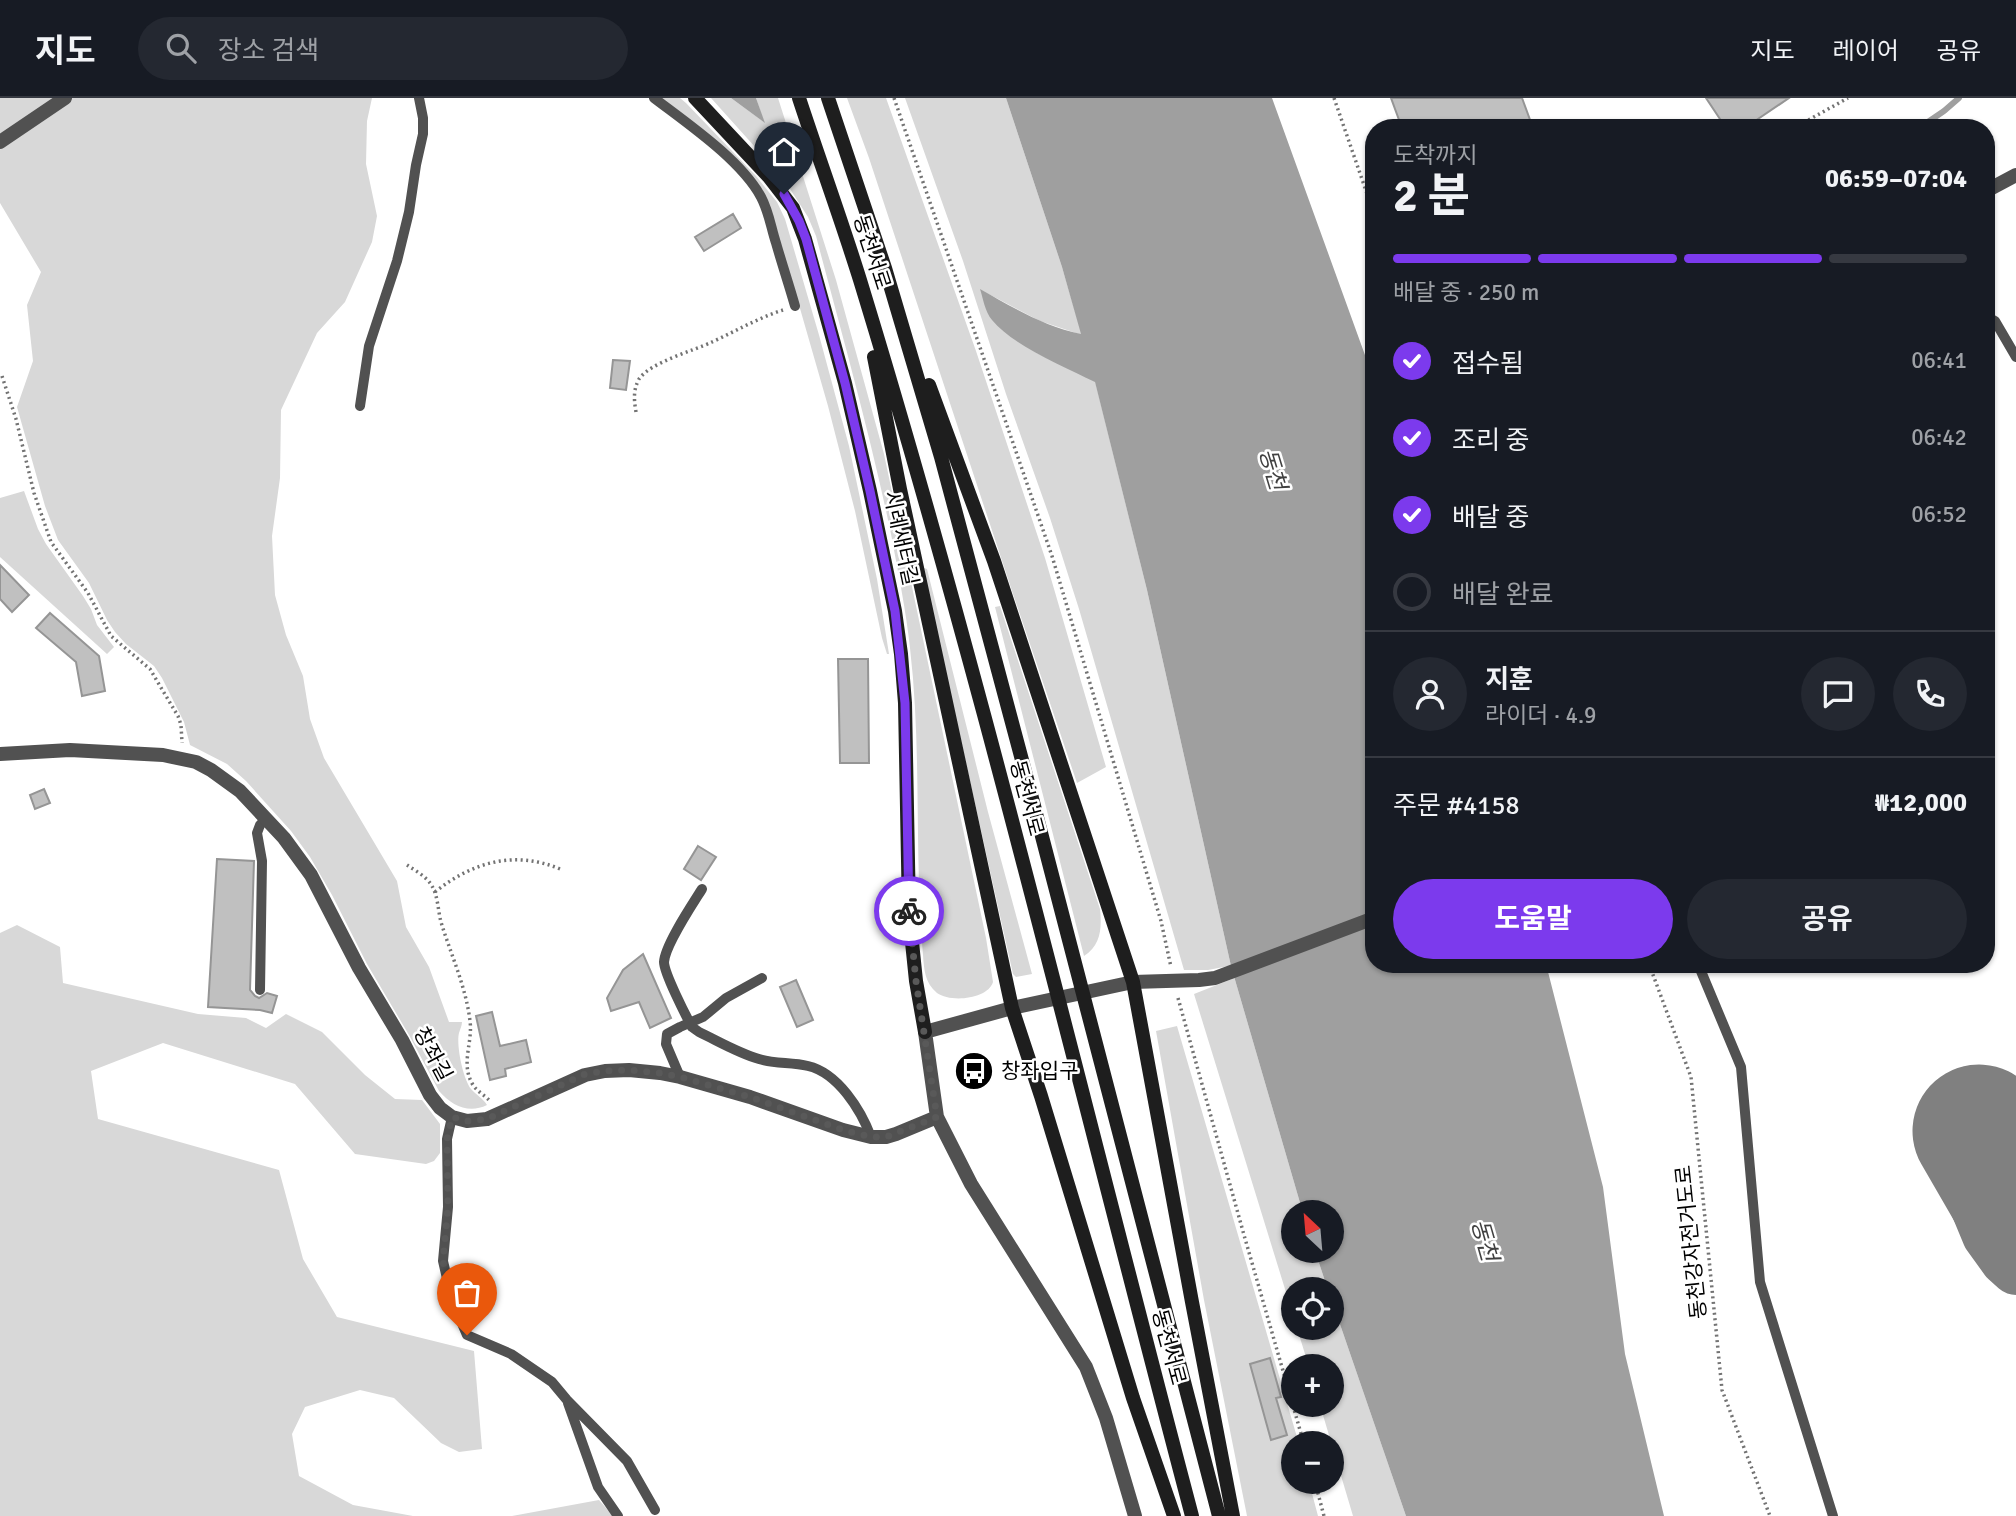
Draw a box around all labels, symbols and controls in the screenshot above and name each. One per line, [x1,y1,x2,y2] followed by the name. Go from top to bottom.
[138,17,628,80] search box
[162,29,200,67] icon: search
[35,31,96,72] text: 지도
[218,35,319,67] text: 장소 검색
[1750,36,1795,66] text: 지도
[1833,36,1899,66] text: 레이어
[1937,36,1981,66] text: 공유
[754,122,814,194] pin
[765,133,803,171] icon: home
[1393,141,1478,170] text: 도착까지
[1825,163,1967,195] text: 06:59–07:04
[1393,168,1470,224] text: 2 분
[848,211,896,293] street label: 동천서로
[1393,278,1539,307] text: 배달 중 · 250 m
[1393,342,1431,380] icon: check
[1911,346,1967,375] text: 06:41
[1452,348,1524,380] text: 접수됨
[1393,419,1431,457] icon: check
[1911,423,1967,452] text: 06:42
[1452,425,1529,457] text: 조리 중
[1252,445,1293,496] water label: 동천
[878,488,924,588] street label: 시례새터길
[1393,496,1431,534] icon: check
[1911,500,1967,529] text: 06:52
[1452,502,1529,534] text: 배달 중
[1452,579,1553,611] text: 배달 완료
[1393,657,1467,731] button: person
[1801,657,1875,731] button: chat
[1893,657,1967,731] button: phone
[1485,664,1533,696] text: 지훈
[1485,701,1597,730] text: 라이더 · 4.9
[1004,757,1050,839] street label: 동천서로
[1875,787,1967,819] text: ₩12,000
[1393,790,1520,822] text: 주문 #4158
[874,876,944,946] courier
[1393,879,1673,959] button: 도움말
[1687,879,1967,959] button: 공유
[890,892,928,930] icon: bike
[408,1022,458,1086] street label: 창좌길
[953,1050,995,1092] bus stop icon: 창좌입구
[1001,1058,1078,1084] place label: 창좌입구
[1670,1164,1712,1320] street label: 동천강자전거도로
[1281,1200,1344,1264] north arrow
[1281,1200,1344,1494] map controls
[1465,1216,1505,1267] water label: 동천
[437,1263,497,1335] pin
[448,1274,486,1312] icon: bag
[1281,1277,1344,1340] button: locate
[1146,1306,1192,1388] street label: 동천서로
[1281,1354,1344,1417] button: +
[1281,1431,1344,1494] button: −

